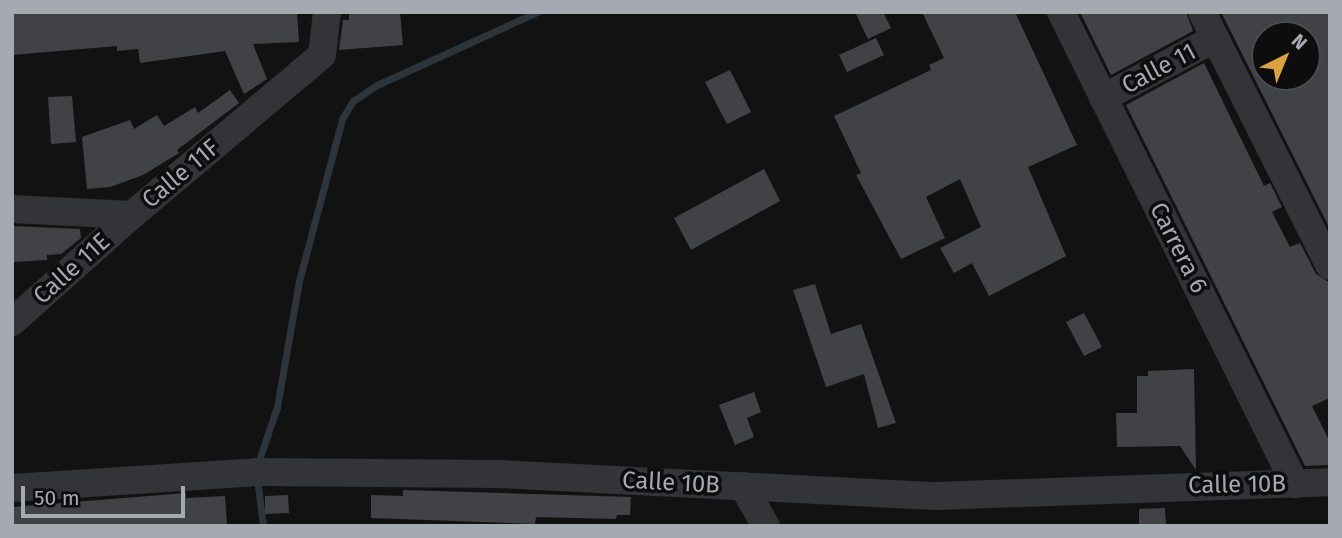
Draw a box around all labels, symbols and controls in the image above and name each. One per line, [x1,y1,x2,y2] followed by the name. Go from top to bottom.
[1251,21,1321,91] north arrow
[1287,29,1312,54] text: N
[1117,38,1201,100] street label: Calle 11
[137,134,225,214] street label: Calle 11F
[1143,198,1213,298] street label: Carrera 6
[28,227,116,311] street label: Calle 11E
[621,466,721,500] street label: Calle 10B
[1188,470,1286,500] street label: Calle 10B
[24,472,189,516] scale bar
[34,485,80,511] text: 50 m

